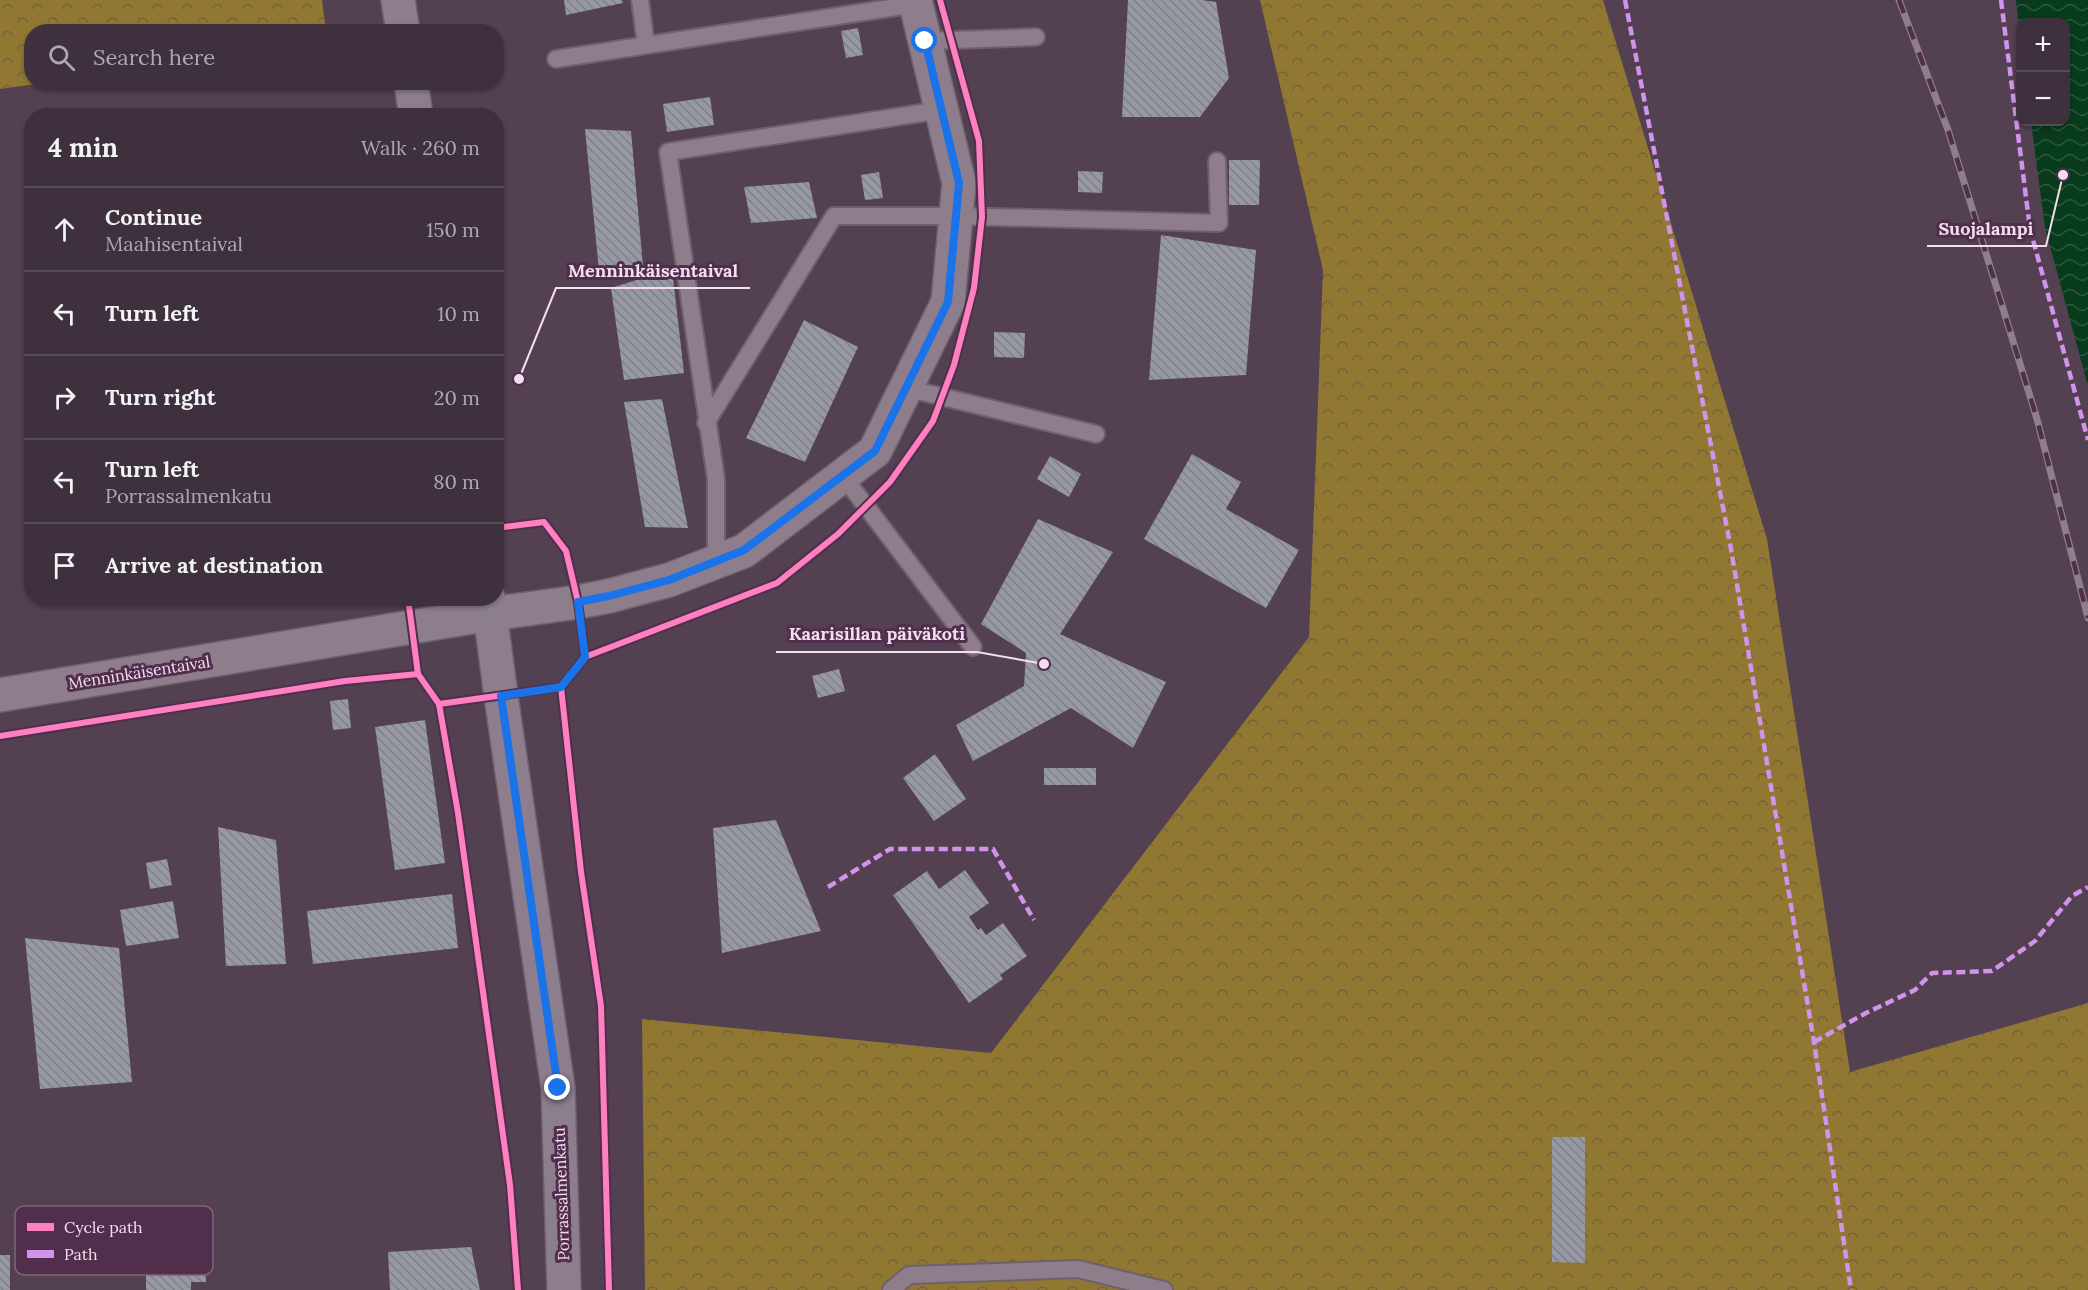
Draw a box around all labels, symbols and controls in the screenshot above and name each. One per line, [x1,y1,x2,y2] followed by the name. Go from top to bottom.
[2016,18,2070,126] map controls
[2016,18,2070,72] button: +
[24,24,504,90] search box
[911,27,937,53] route start
[45,41,78,74] icon: search
[93,43,215,71] text: Search here
[2016,72,2070,126] button: −
[48,131,118,164] text: 4 min
[361,135,480,160] text: Walk · 260 m
[105,203,202,231] text: Continue
[1927,210,2046,246] callout: Suojalampi
[48,213,81,246] icon: ahead
[426,217,480,242] text: 150 m
[1938,217,2034,240] text: Suojalampi
[105,231,243,256] text: Maahisentaival
[556,252,750,288] callout: Menninkäisentaival
[568,259,738,282] text: Menninkäisentaival
[48,297,81,330] icon: left
[105,299,199,327] text: Turn left
[437,301,480,326] text: 10 m
[48,381,81,414] icon: right
[105,383,216,411] text: Turn right
[434,385,480,410] text: 20 m
[105,455,199,483] text: Turn left
[48,465,81,498] icon: left
[433,469,480,494] text: 80 m
[105,483,272,508] text: Porrassalmenkatu
[48,549,81,582] icon: arrive
[105,551,323,579] text: Arrive at destination
[776,616,977,652] callout: Kaarisillan päiväkoti
[789,622,965,645] text: Kaarisillan päiväkoti
[67,651,211,693] street label: Menninkäisentaival
[544,1074,570,1100] route end
[549,1127,573,1261] street label: Porrassalmenkatu
[15,1206,213,1275] legend
[64,1217,143,1237] text: Cycle path
[64,1244,98,1264] text: Path

